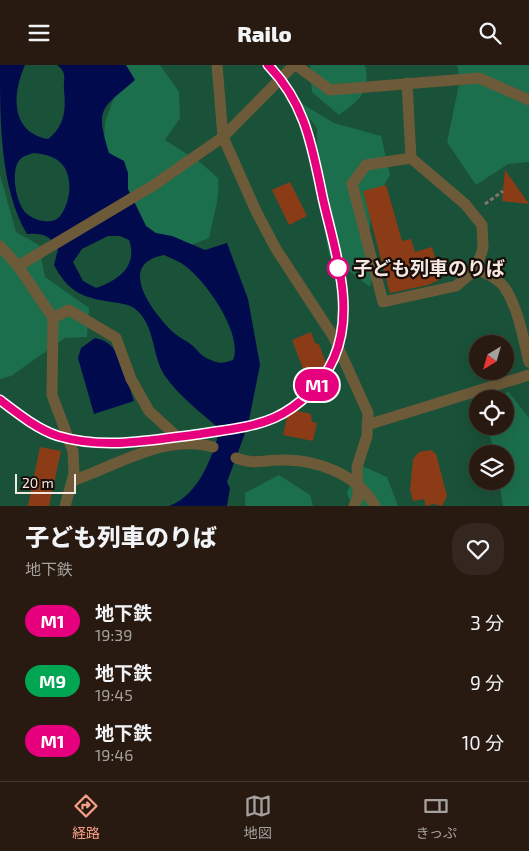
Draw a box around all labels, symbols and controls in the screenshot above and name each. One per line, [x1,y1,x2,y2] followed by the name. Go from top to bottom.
[25,19,53,47] icon: menu
[476,19,504,47] icon: search
[237,20,292,46] text: Railo
[353,256,505,279] place label: 子ども列車のりば
[327,257,349,279] marker: 子ども列車のりば
[469,335,514,380] north arrow
[469,335,514,490] map controls
[294,369,340,401] line badge: M1
[305,374,329,396] text: M1
[469,390,514,435] button: locate
[469,445,514,490] button: layers
[15,471,76,494] scale bar
[22,474,54,491] text: 20 m
[25,522,217,551] text: 子ども列車のりば
[452,523,504,575] button: heart
[25,559,73,578] text: 地下鉄
[95,601,152,624] text: 地下鉄
[40,610,65,632] text: M1
[470,611,504,634] text: 3 分
[95,625,132,644] text: 19:39
[95,661,152,684] text: 地下鉄
[39,670,66,692] text: M9
[470,671,504,694] text: 9 分
[95,685,133,704] text: 19:45
[95,721,152,744] text: 地下鉄
[40,730,65,752] text: M1
[462,731,504,754] text: 10 分
[95,745,133,764] text: 19:46
[72,792,100,842] tab: 経路
[244,792,272,842] tab: 地図
[416,792,457,842] tab: きっぷ

